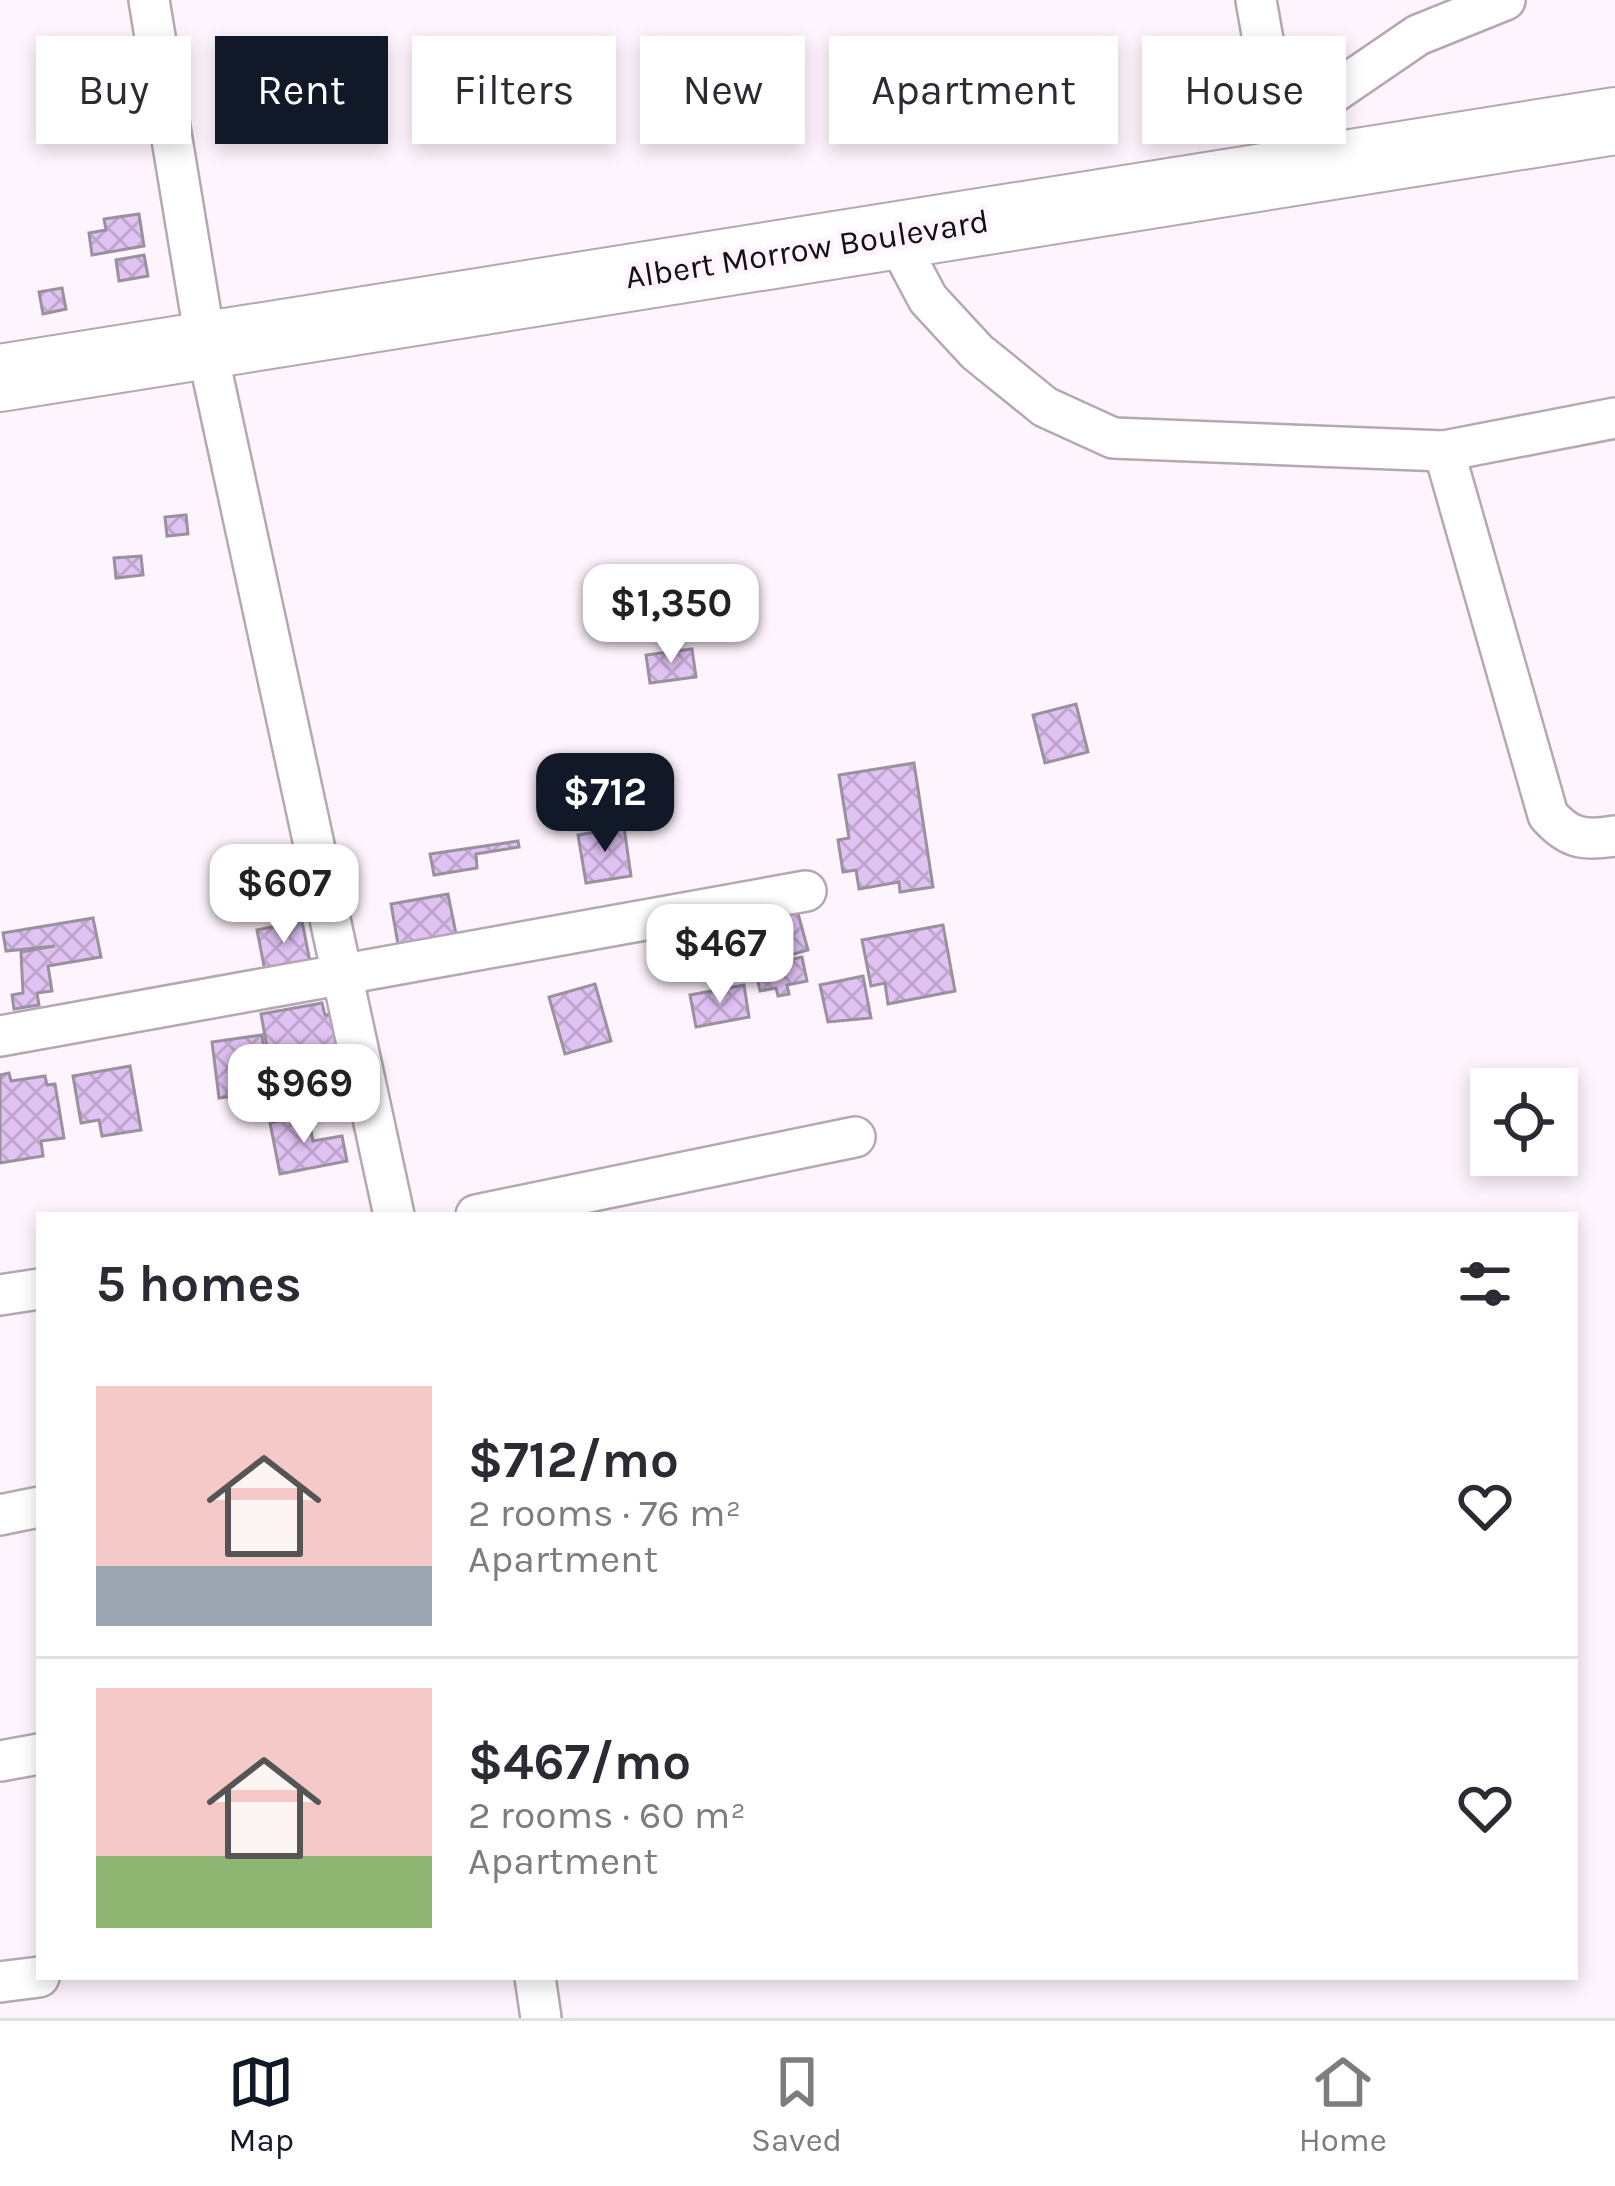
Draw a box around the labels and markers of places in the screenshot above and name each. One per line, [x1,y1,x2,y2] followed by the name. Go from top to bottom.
[573,564,769,666] pin: $1,350
[534,753,676,855] pin: $712
[213,844,355,946] pin: $607
[649,904,791,1006] pin: $467
[233,1044,375,1146] pin: $969

